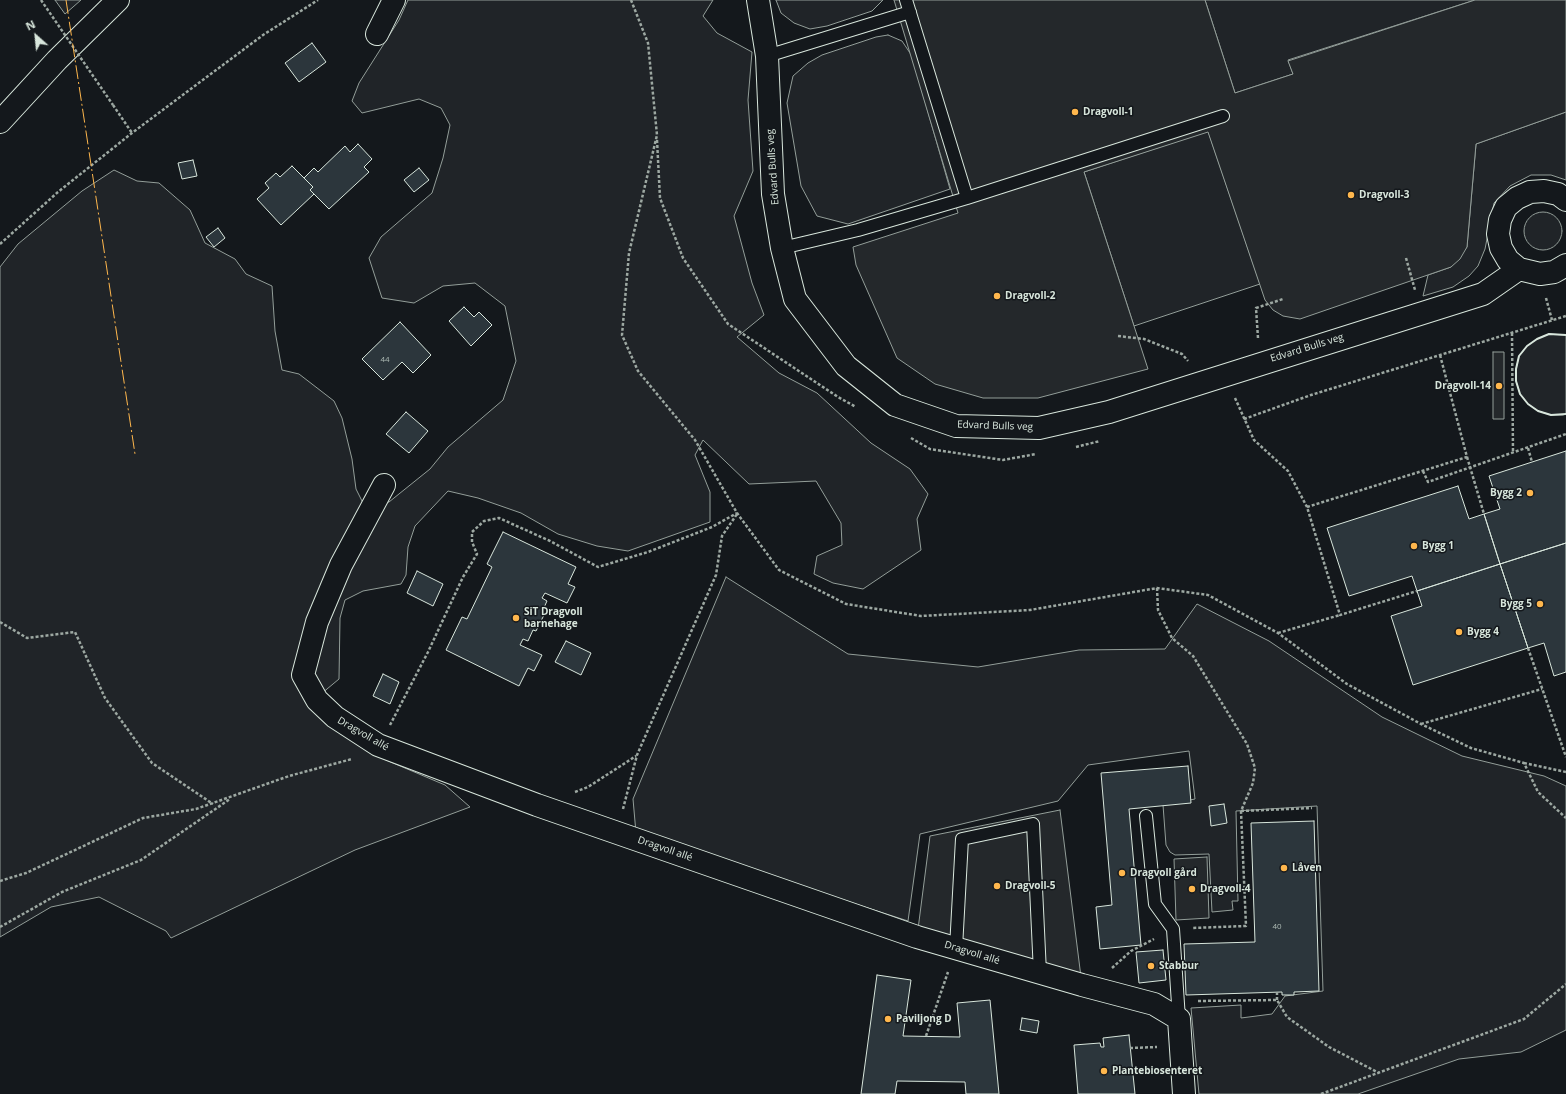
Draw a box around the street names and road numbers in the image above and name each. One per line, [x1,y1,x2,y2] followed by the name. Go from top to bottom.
[764,129,782,205] street label: Edvard Bulls veg
[1269,331,1345,365] street label: Edvard Bulls veg
[957,419,1033,433] street label: Edvard Bulls veg
[335,715,391,753] street label: Dragvoll allé
[636,834,694,864] street label: Dragvoll allé
[943,939,1001,967] street label: Dragvoll allé

